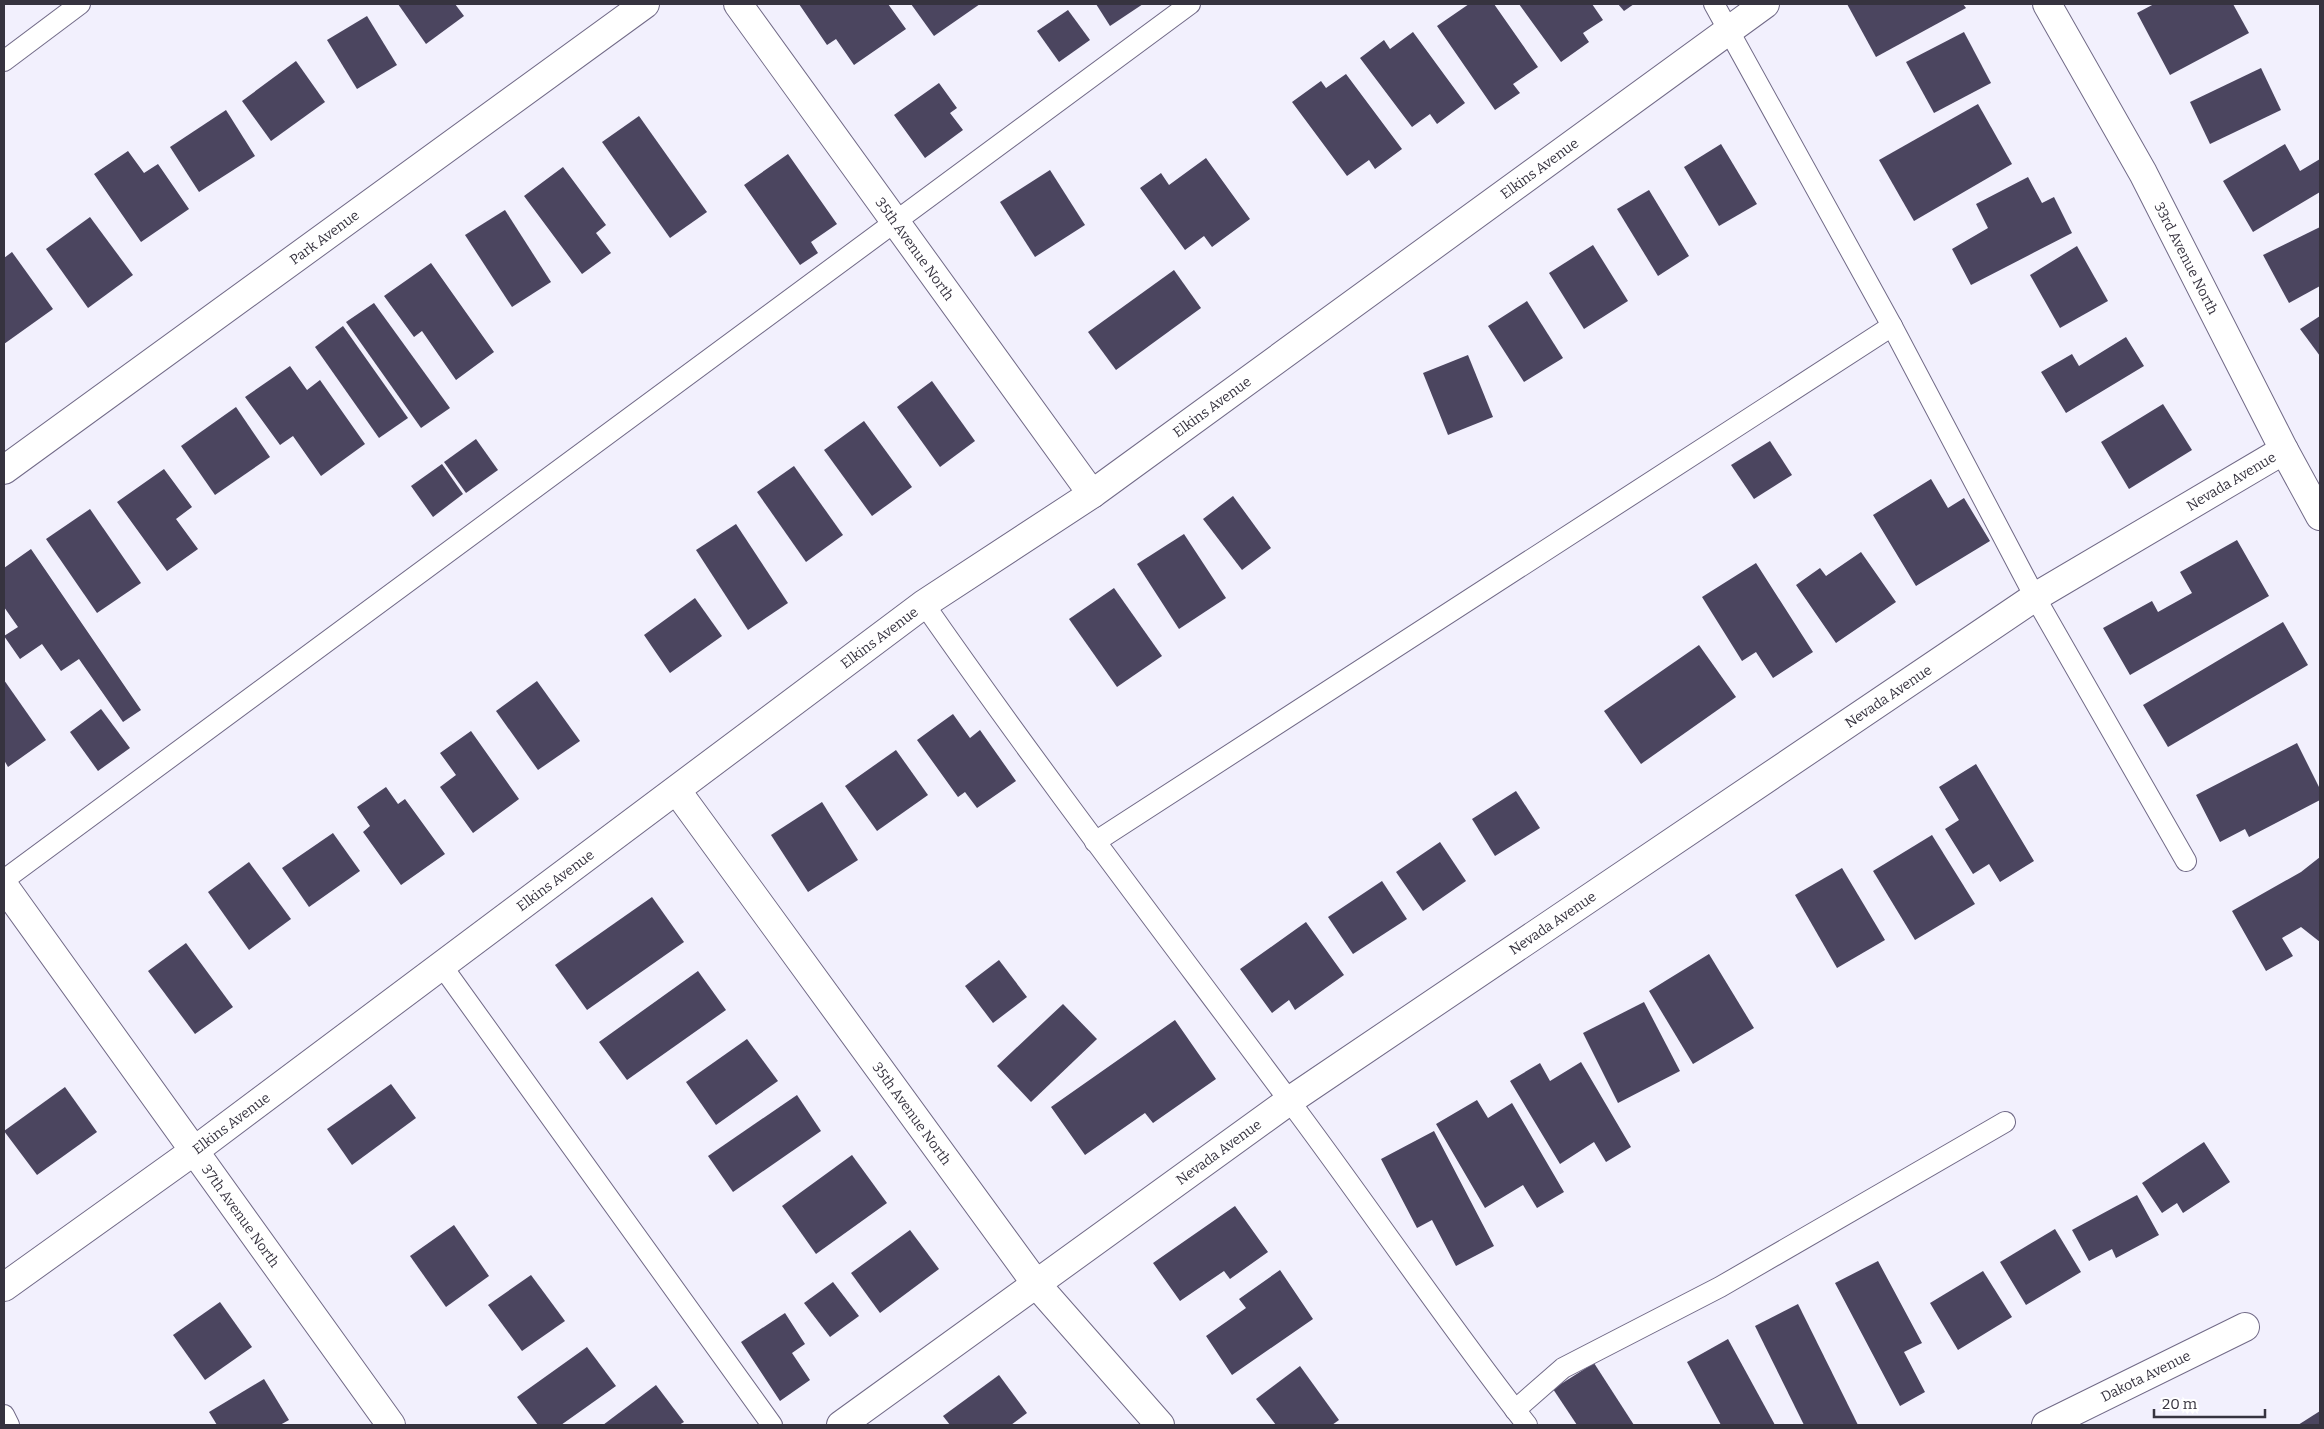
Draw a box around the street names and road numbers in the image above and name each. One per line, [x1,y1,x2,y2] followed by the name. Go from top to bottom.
[1497,134,1582,202] street label: Elkins Avenue
[872,194,958,304] street label: 35th Avenue North
[2151,199,2222,317] street label: 33rd Avenue North
[286,206,362,268] street label: Park Avenue
[1170,373,1254,441] street label: Elkins Avenue
[2183,448,2279,514] street label: Nevada Avenue
[837,603,921,672] street label: Elkins Avenue
[1842,661,1935,731] street label: Nevada Avenue
[513,846,597,915] street label: Elkins Avenue
[1506,888,1599,958] street label: Nevada Avenue
[869,1059,955,1168] street label: 35th Avenue North
[189,1089,273,1158] street label: Elkins Avenue
[1173,1115,1264,1188] street label: Nevada Avenue
[198,1161,284,1271] street label: 37th Avenue North
[2098,1347,2193,1405] street label: Dakota Avenue

